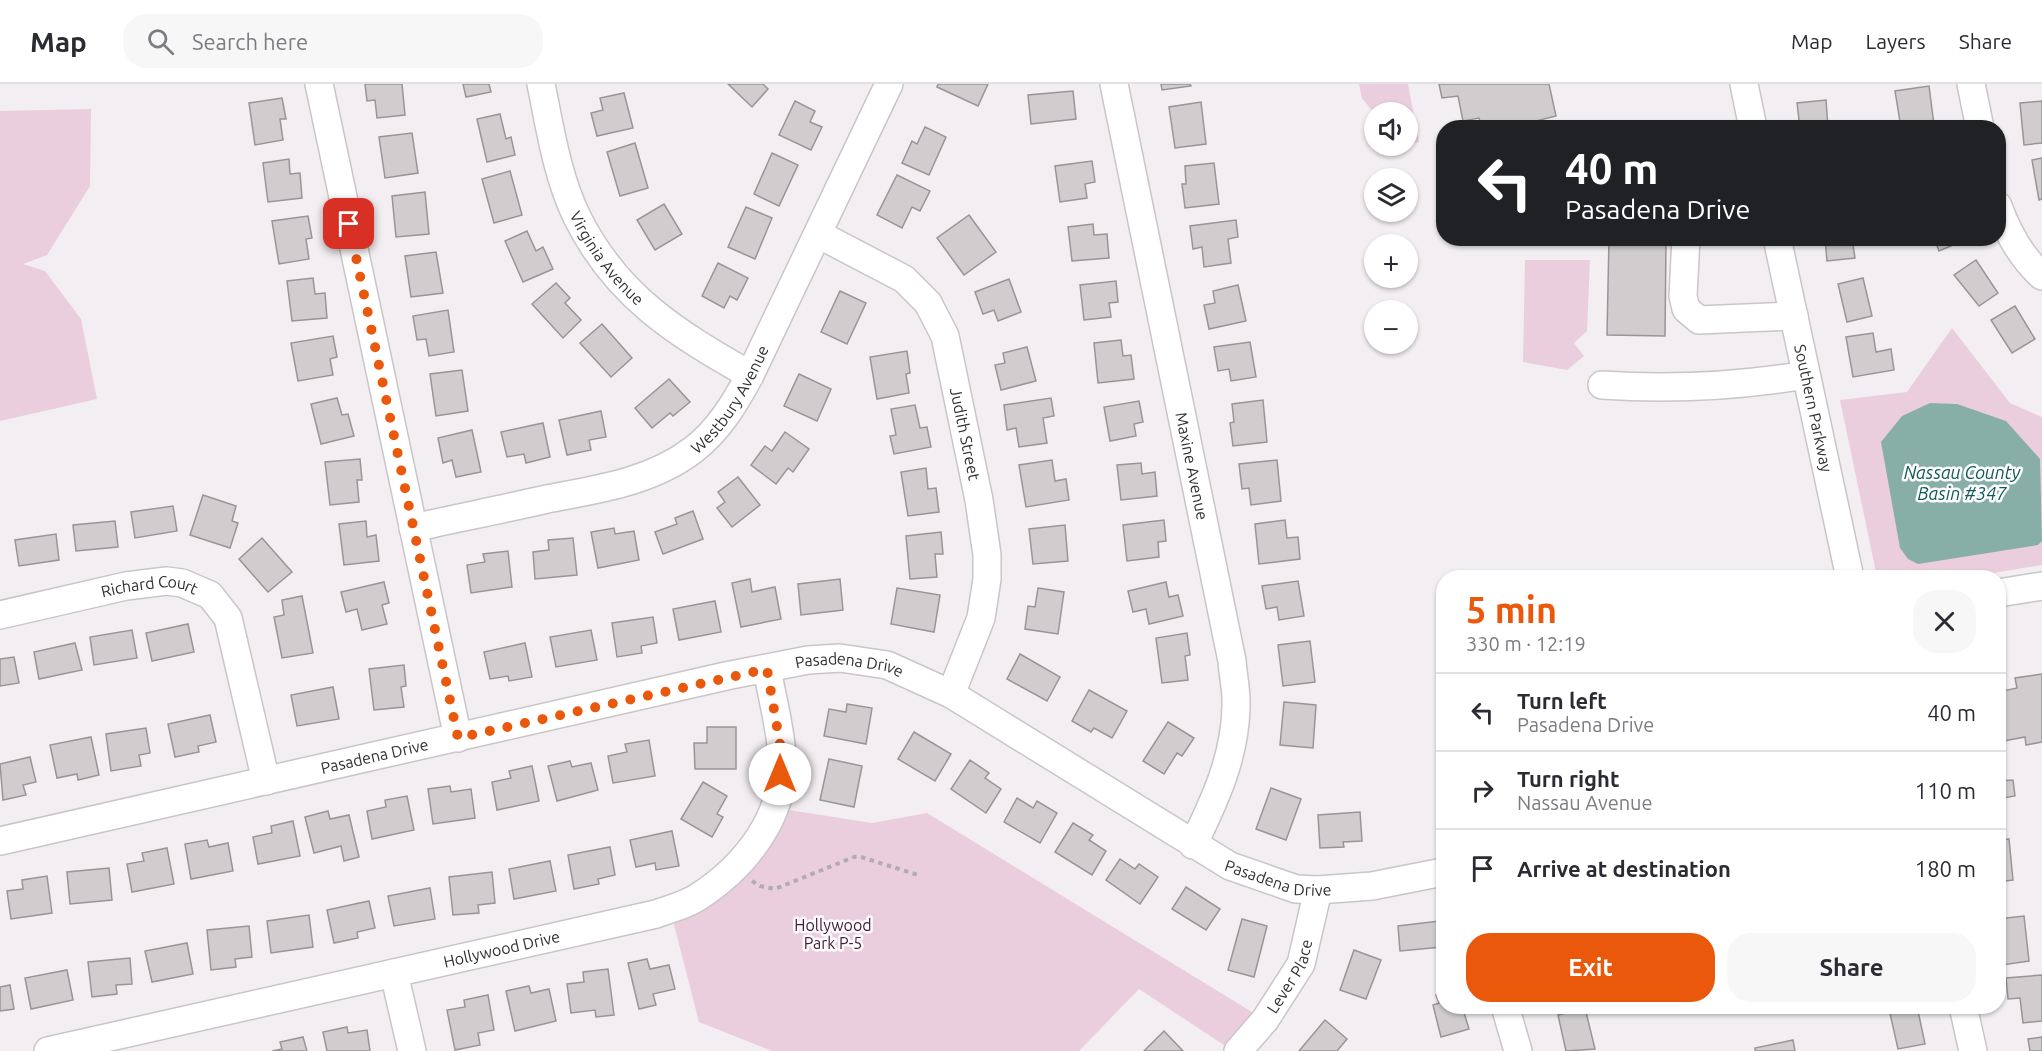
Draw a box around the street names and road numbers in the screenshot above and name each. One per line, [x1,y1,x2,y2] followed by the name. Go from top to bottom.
[567,208,647,309] street label: Virginia Avenue
[687,342,772,457] street label: Westbury Avenue
[1791,343,1836,474] street label: Southern Parkway
[947,386,984,482] street label: Judith Street
[1172,411,1212,522] street label: Maxine Avenue
[99,572,201,601] street label: Richard Court
[793,649,907,680] street label: Pasadena Drive
[319,735,430,777] street label: Pasadena Drive
[1223,856,1332,899] street label: Pasadena Drive
[442,927,562,971] street label: Hollywood Drive
[1263,937,1315,1016] street label: Lever Place

